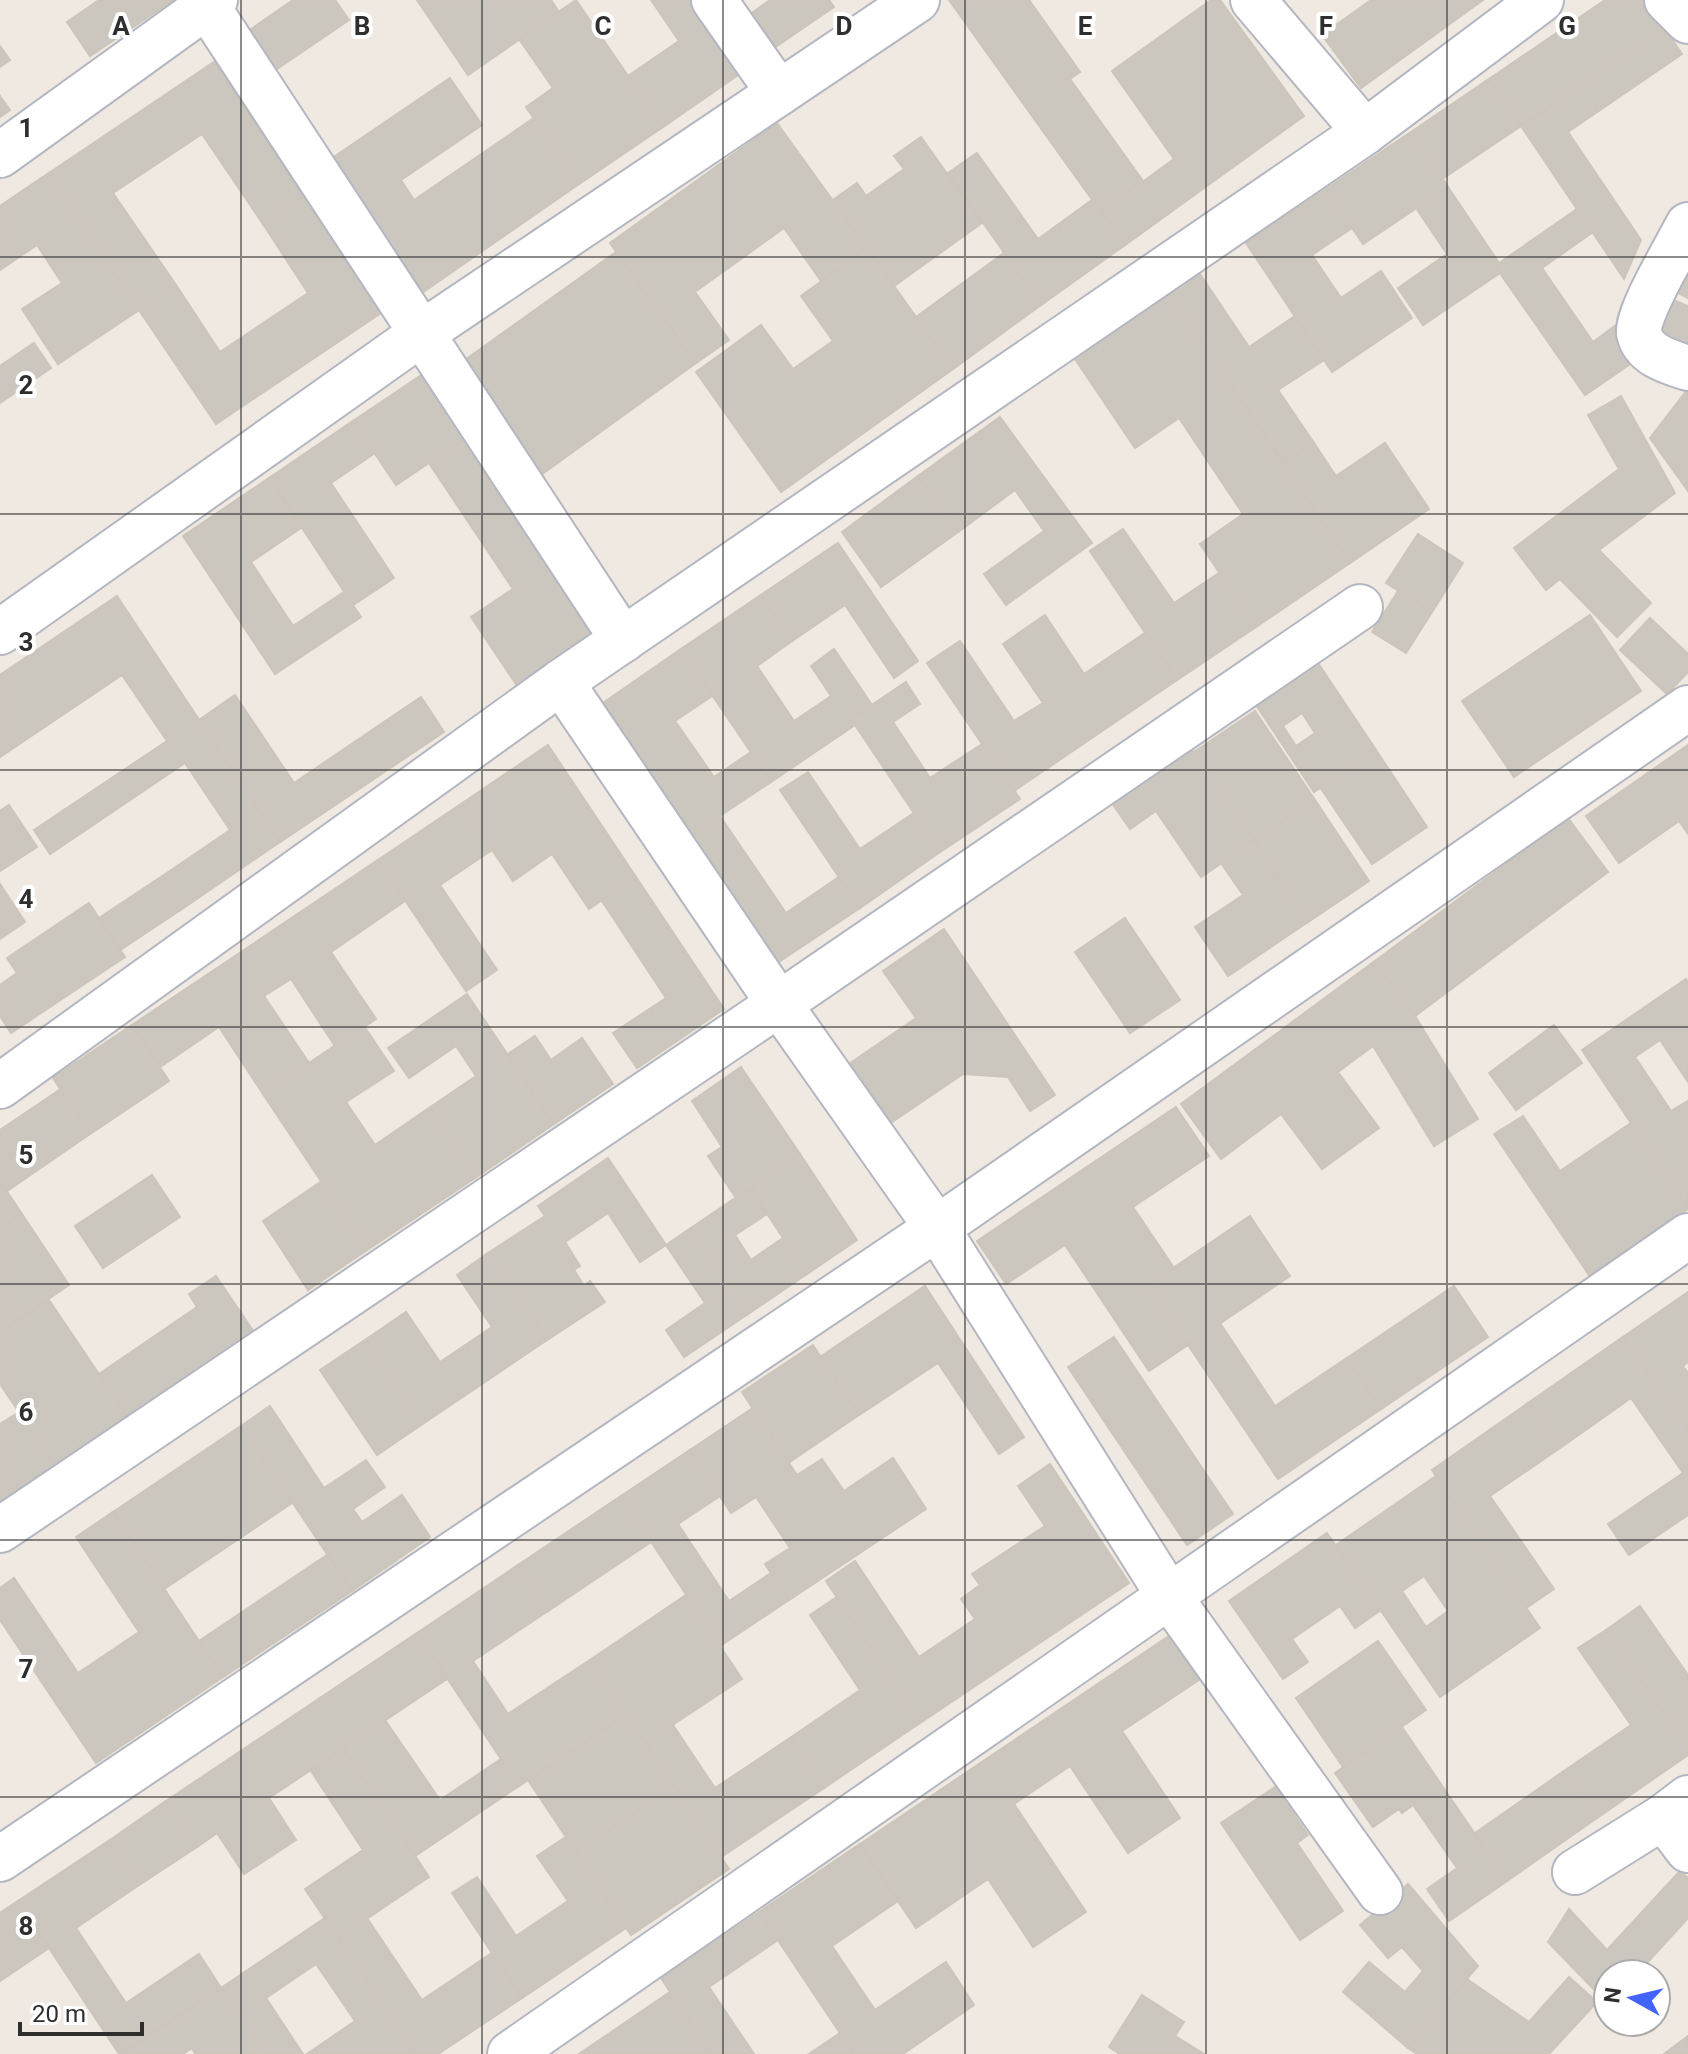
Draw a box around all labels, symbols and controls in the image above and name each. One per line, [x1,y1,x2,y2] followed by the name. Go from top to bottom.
[112,11,130,41] text: A
[354,11,370,41] text: B
[594,11,612,41] text: C
[836,11,852,41] text: D
[1078,11,1093,41] text: E
[1319,11,1333,41] text: F
[1558,11,1576,41] text: G
[19,113,33,143] text: 1
[19,370,33,400] text: 2
[19,627,33,657] text: 3
[19,884,34,914] text: 4
[19,1140,33,1170] text: 5
[19,1397,34,1427] text: 6
[19,1654,33,1684] text: 7
[19,1911,33,1941] text: 8
[1592,1958,1672,2038] north arrow
[20,1986,142,2036] scale bar
[1599,1986,1626,2005] text: N
[32,2000,86,2028] text: 20 m

